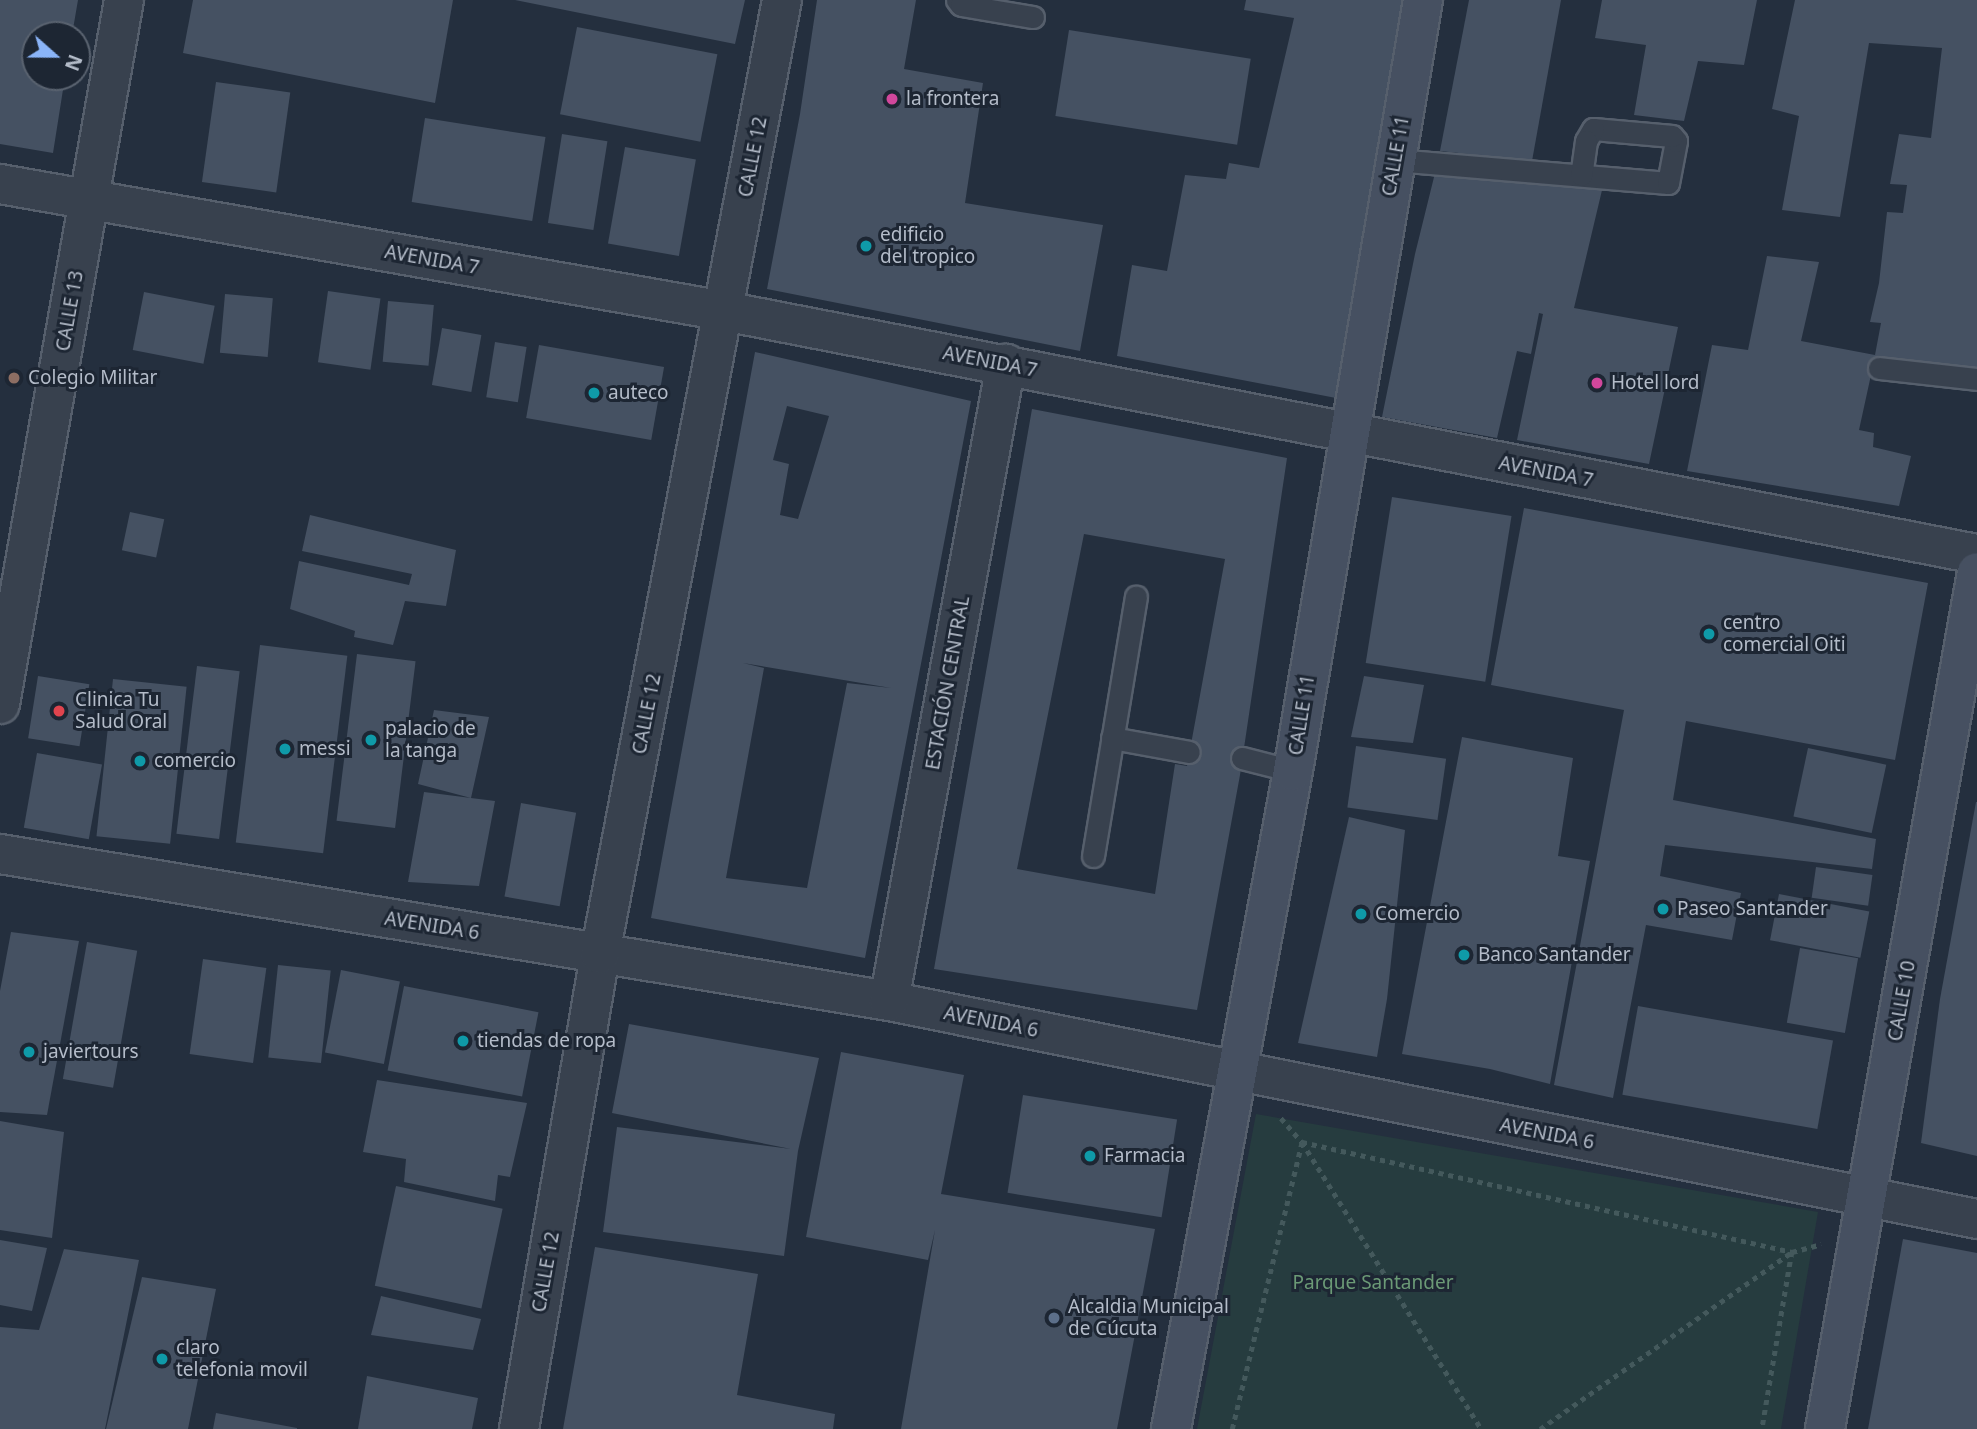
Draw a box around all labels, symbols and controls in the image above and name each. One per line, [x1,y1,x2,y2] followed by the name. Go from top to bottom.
[21,21,91,91] north arrow
[59,51,89,75] text: N
[906,88,999,110] place label: la frontera
[884,91,900,107] marker: la frontera
[1378,114,1414,198] street label: CALLE 11
[734,115,772,199] street label: CALLE 12
[880,224,975,268] place label: edificio del tropico
[858,238,874,254] marker: edificio del tropico
[383,240,481,280] street label: AVENIDA 7
[52,269,88,353] street label: CALLE 13
[941,342,1039,382] street label: AVENIDA 7
[28,367,157,389] place label: Colegio Militar
[6,370,22,386] marker: Colegio Militar
[1611,372,1700,394] place label: Hotel lord
[1589,375,1605,391] marker: Hotel lord
[608,382,669,404] place label: auteco
[586,385,602,401] marker: auteco
[1497,452,1595,492] street label: AVENIDA 7
[921,594,975,772] street label: ESTACIÓN CENTRAL
[1723,612,1846,656] place label: centro comercial Oiti
[1701,626,1717,642] marker: centro comercial Oiti
[628,672,666,756] street label: CALLE 12
[1284,673,1320,757] street label: CALLE 11
[75,689,167,733] place label: Clinica Tu Salud Oral
[49,701,69,721] marker: Clinica Tu Salud Oral
[385,718,476,762] place label: palacio de la tanga
[363,732,379,748] marker: palacio de la tanga
[299,738,351,760] place label: messi
[277,741,293,757] marker: messi
[154,750,236,772] place label: comercio
[132,753,148,769] marker: comercio
[1677,898,1828,920] place label: Paseo Santander
[1655,901,1671,917] marker: Paseo Santander
[1375,903,1460,925] place label: Comercio
[1353,906,1369,922] marker: Comercio
[383,907,481,945] street label: AVENIDA 6
[1478,944,1631,966] place label: Banco Santander
[1456,947,1472,963] marker: Banco Santander
[1884,959,1920,1043] street label: CALLE 10
[942,1002,1040,1042] street label: AVENIDA 6
[477,1030,616,1052] place label: tiendas de ropa
[455,1033,471,1049] marker: tiendas de ropa
[43,1041,139,1063] place label: javiertours
[21,1044,37,1060] marker: javiertours
[1498,1114,1596,1154] street label: AVENIDA 6
[1104,1145,1185,1167] place label: Farmacia
[1082,1148,1098,1164] marker: Farmacia
[528,1230,564,1314] street label: CALLE 12
[1292,1272,1454,1294] park label: Parque Santander
[1068,1296,1229,1340] place label: Alcaldia Municipal de Cúcuta
[1046,1310,1062,1326] marker: Alcaldia Municipal de Cúcuta
[176,1337,308,1381] place label: claro telefonia movil
[154,1351,170,1367] marker: claro telefonia movil

